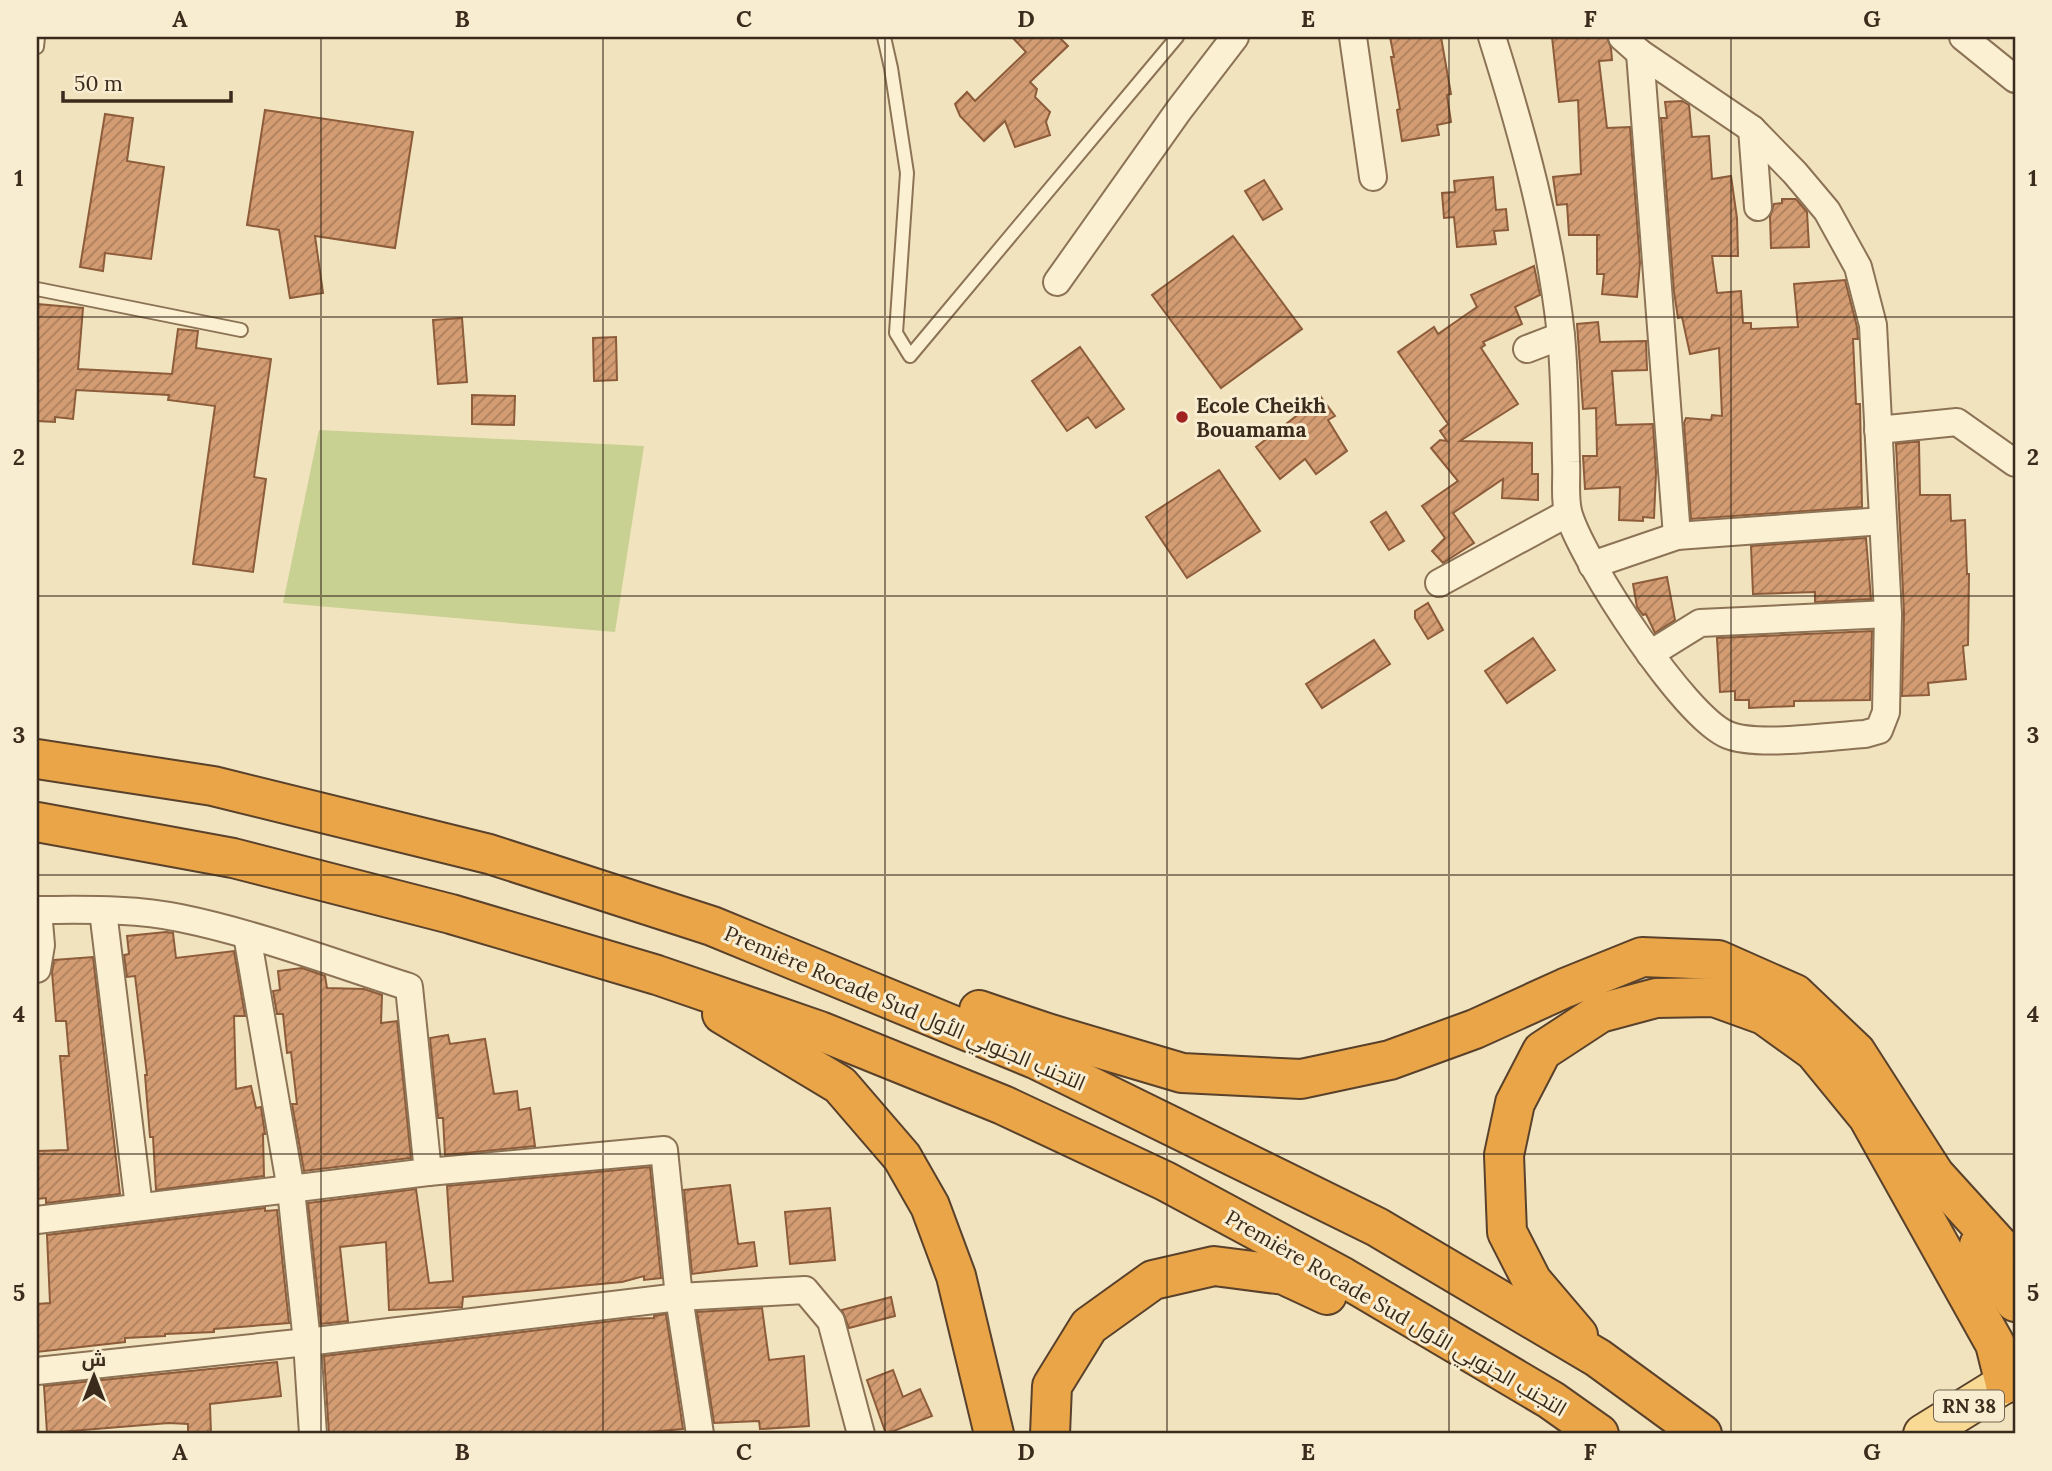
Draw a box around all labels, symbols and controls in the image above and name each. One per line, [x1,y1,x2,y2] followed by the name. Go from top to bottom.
[172,4,188,33] text: A
[454,4,470,33] text: B
[736,4,752,33] text: C
[1017,4,1035,33] text: D
[1301,4,1315,33] text: E
[1583,4,1597,33] text: F
[1863,4,1881,33] text: G
[63,60,231,104] scale bar
[74,70,123,97] text: 50 m
[14,163,24,192] text: 1
[2028,163,2038,192] text: 1
[1196,392,1326,443] place label: Ecole Cheikh Bouamama
[1174,409,1190,425] marker: Ecole Cheikh Bouamama
[13,442,25,471] text: 2
[2027,442,2039,471] text: 2
[13,720,25,749] text: 3
[2027,720,2039,749] text: 3
[719,919,1090,1099] street label: Première Rocade Sud التجنب الجنوبي الأول
[13,999,25,1028] text: 4
[2027,999,2039,1028] text: 4
[1219,1204,1572,1425] street label: Première Rocade Sud التجنب الجنوبي الأول
[13,1278,25,1307] text: 5
[2027,1278,2039,1307] text: 5
[60,1342,130,1412] north arrow
[82,1347,106,1371] text: ش
[1934,1390,2004,1422] road number: RN 38
[172,1437,188,1466] text: A
[454,1437,470,1466] text: B
[736,1437,752,1466] text: C
[1017,1437,1035,1466] text: D
[1301,1437,1315,1466] text: E
[1583,1437,1597,1466] text: F
[1863,1437,1881,1466] text: G

